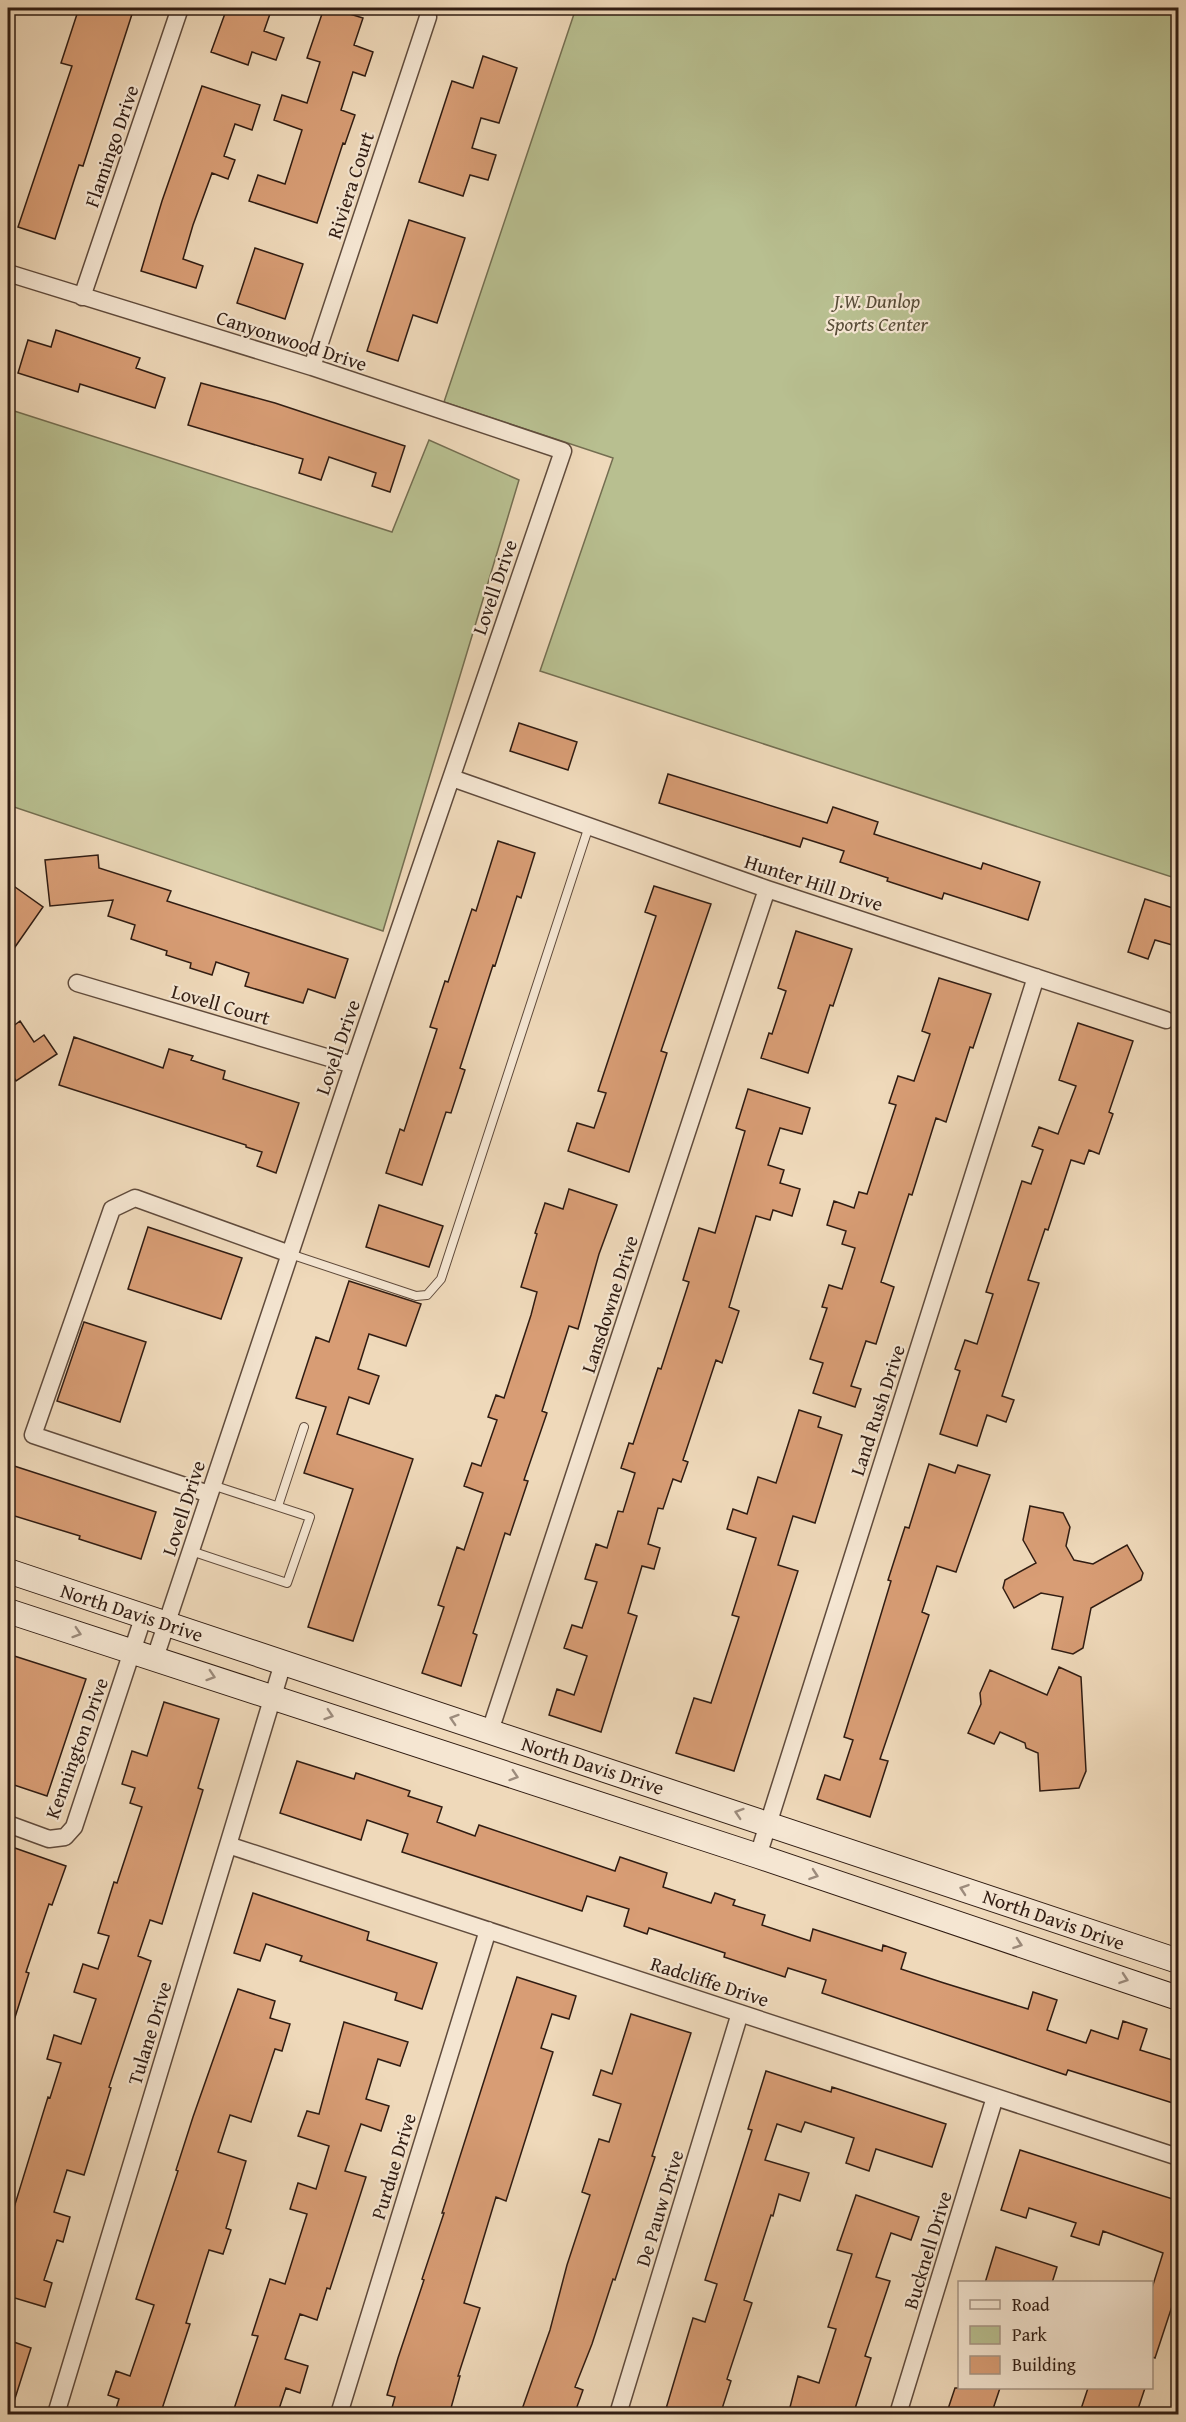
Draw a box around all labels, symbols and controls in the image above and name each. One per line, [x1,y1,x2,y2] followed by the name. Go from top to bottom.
[77,81,145,211] street label: Flamingo Drive
[319,128,381,242] street label: Riviera Court
[826,286,929,338] park label: J.W. Dunlop Sports Center
[213,302,371,378] street label: Canyonwood Drive
[464,536,524,638] street label: Lovell Drive
[741,846,887,918] street label: Hunter Hill Drive
[168,976,274,1032] street label: Lovell Court
[307,996,367,1098] street label: Lovell Drive
[573,1231,645,1377] street label: Lansdowne Drive
[842,1341,912,1479] street label: Land Rush Drive
[154,1456,212,1560] street label: Lovell Drive
[57,1575,207,1649] street label: North Davis Drive
[71,1626,82,1638] one-way arrow
[205,1669,216,1682] one-way arrow
[37,1673,115,1823] street label: Kennington Drive
[323,1708,334,1720] one-way arrow
[449,1714,460,1726] one-way arrow
[518,1728,668,1802] street label: North Davis Drive
[508,1769,519,1781] one-way arrow
[734,1808,745,1821] one-way arrow
[808,1868,819,1880] one-way arrow
[979,1881,1129,1957] street label: North Davis Drive
[959,1883,970,1896] one-way arrow
[1012,1937,1023,1949] one-way arrow
[647,1948,773,2014] street label: Radcliffe Drive
[1118,1972,1129,1985] one-way arrow
[119,1978,179,2088] street label: Tulane Drive
[363,2109,423,2223] street label: Purdue Drive
[628,2146,690,2270] street label: De Pauw Drive
[895,2187,959,2313] street label: Bucknell Drive
[958,2281,1153,2389] legend
[1012,2291,1050,2318] text: Road
[1012,2321,1048,2348] text: Park
[1012,2351,1076,2378] text: Building

